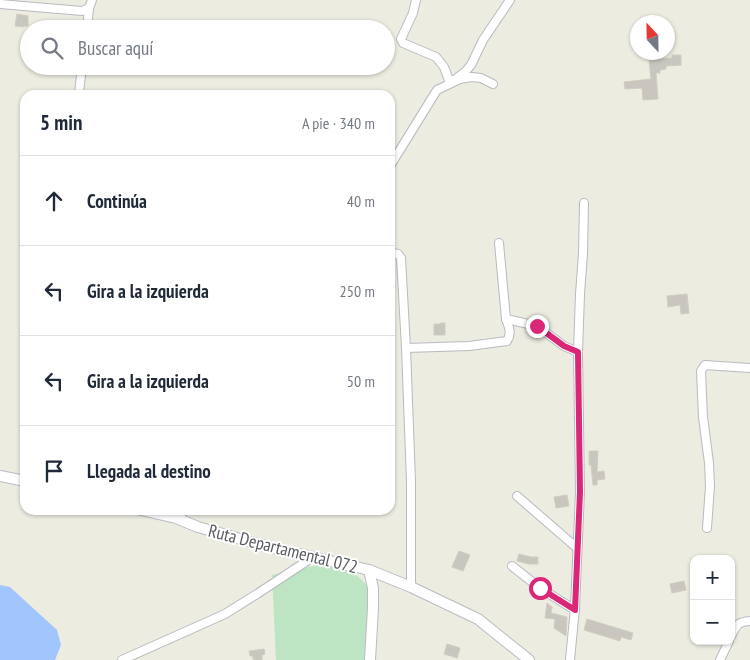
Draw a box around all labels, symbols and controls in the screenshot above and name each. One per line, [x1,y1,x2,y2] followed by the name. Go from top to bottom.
[630,15,675,60] north arrow
[20,20,395,75] search box
[38,34,66,62] icon: search
[78,36,153,60] text: Buscar aquí
[40,109,82,136] text: 5 min
[302,113,375,133] text: A pie · 340 m
[40,187,68,215] icon: ahead
[87,189,147,213] text: Continúa
[347,191,375,211] text: 40 m
[40,277,68,305] icon: left
[87,279,209,303] text: Gira a la izquierda
[340,281,375,301] text: 250 m
[526,315,549,338] route end
[40,367,68,395] icon: left
[87,369,209,393] text: Gira a la izquierda
[347,371,375,391] text: 50 m
[40,457,68,485] icon: arrive
[87,459,211,483] text: Llegada al destino
[206,519,360,578] street label: Ruta Departamental 072
[690,555,735,645] map controls
[690,555,735,600] button: +
[529,577,552,600] route start
[690,600,735,645] button: −

